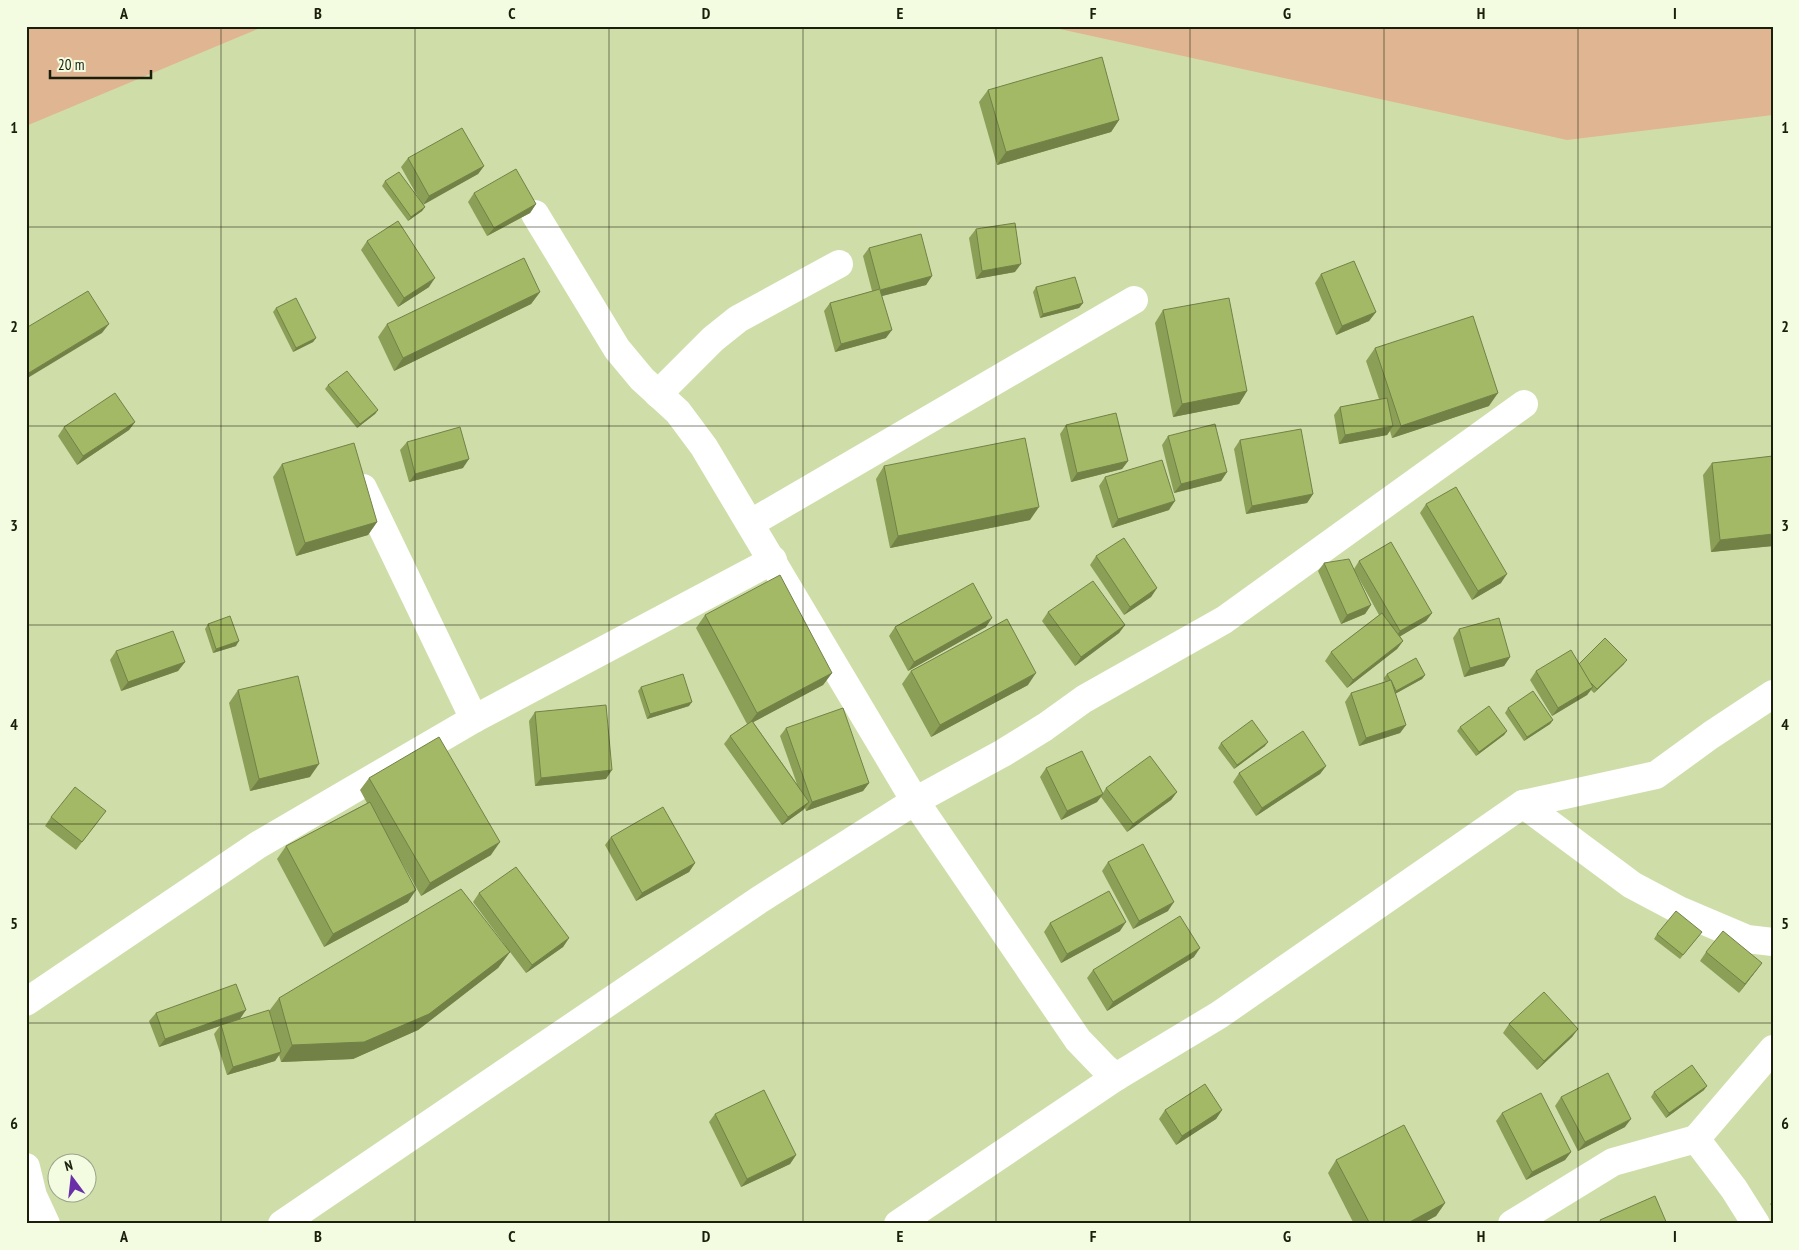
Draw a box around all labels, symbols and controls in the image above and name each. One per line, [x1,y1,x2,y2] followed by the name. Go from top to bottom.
[119,3,129,23] text: A
[314,3,322,23] text: B
[508,3,516,23] text: C
[702,3,711,23] text: D
[897,3,904,23] text: E
[1090,3,1097,23] text: F
[1283,3,1291,23] text: G
[1477,3,1485,23] text: H
[1673,3,1677,23] text: I
[50,48,151,80] scale bar
[58,55,84,74] text: 20 m
[10,117,18,137] text: 1
[1781,117,1789,137] text: 1
[10,316,18,336] text: 2
[1781,316,1789,336] text: 2
[10,515,18,535] text: 3
[1781,515,1789,535] text: 3
[10,714,18,734] text: 4
[1781,714,1789,734] text: 4
[10,913,18,933] text: 5
[1781,913,1789,933] text: 5
[10,1113,18,1133] text: 6
[1781,1113,1789,1133] text: 6
[48,1152,98,1202] north arrow
[63,1156,75,1175] text: N
[119,1226,129,1246] text: A
[314,1226,322,1246] text: B
[508,1226,516,1246] text: C
[702,1226,711,1246] text: D
[897,1226,904,1246] text: E
[1090,1226,1097,1246] text: F
[1283,1226,1291,1246] text: G
[1477,1226,1485,1246] text: H
[1673,1226,1677,1246] text: I

